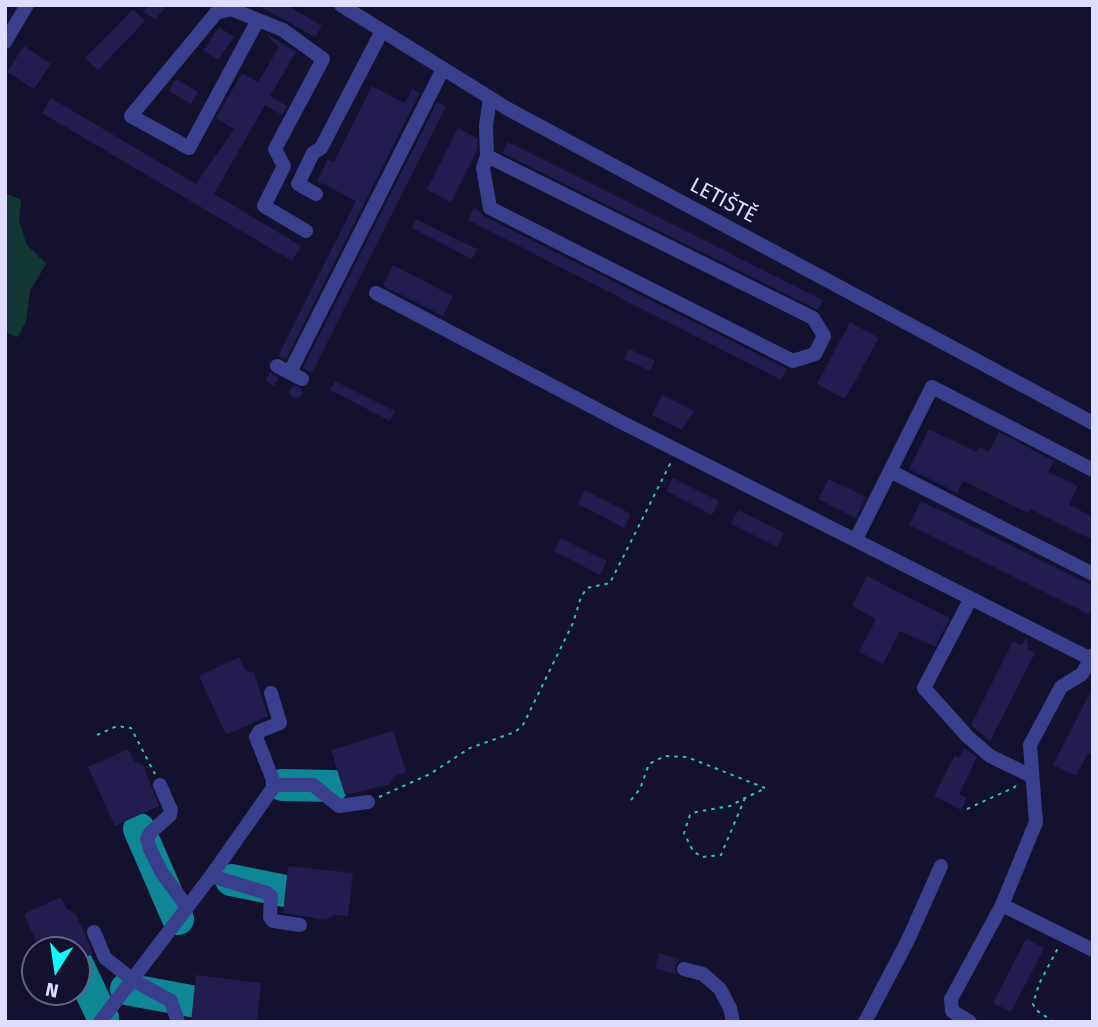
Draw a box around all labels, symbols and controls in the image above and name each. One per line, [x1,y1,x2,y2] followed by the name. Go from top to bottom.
[685,173,761,229] street label: LETIŠTĚ
[21,936,91,1006] north arrow
[43,978,61,1003] text: N

